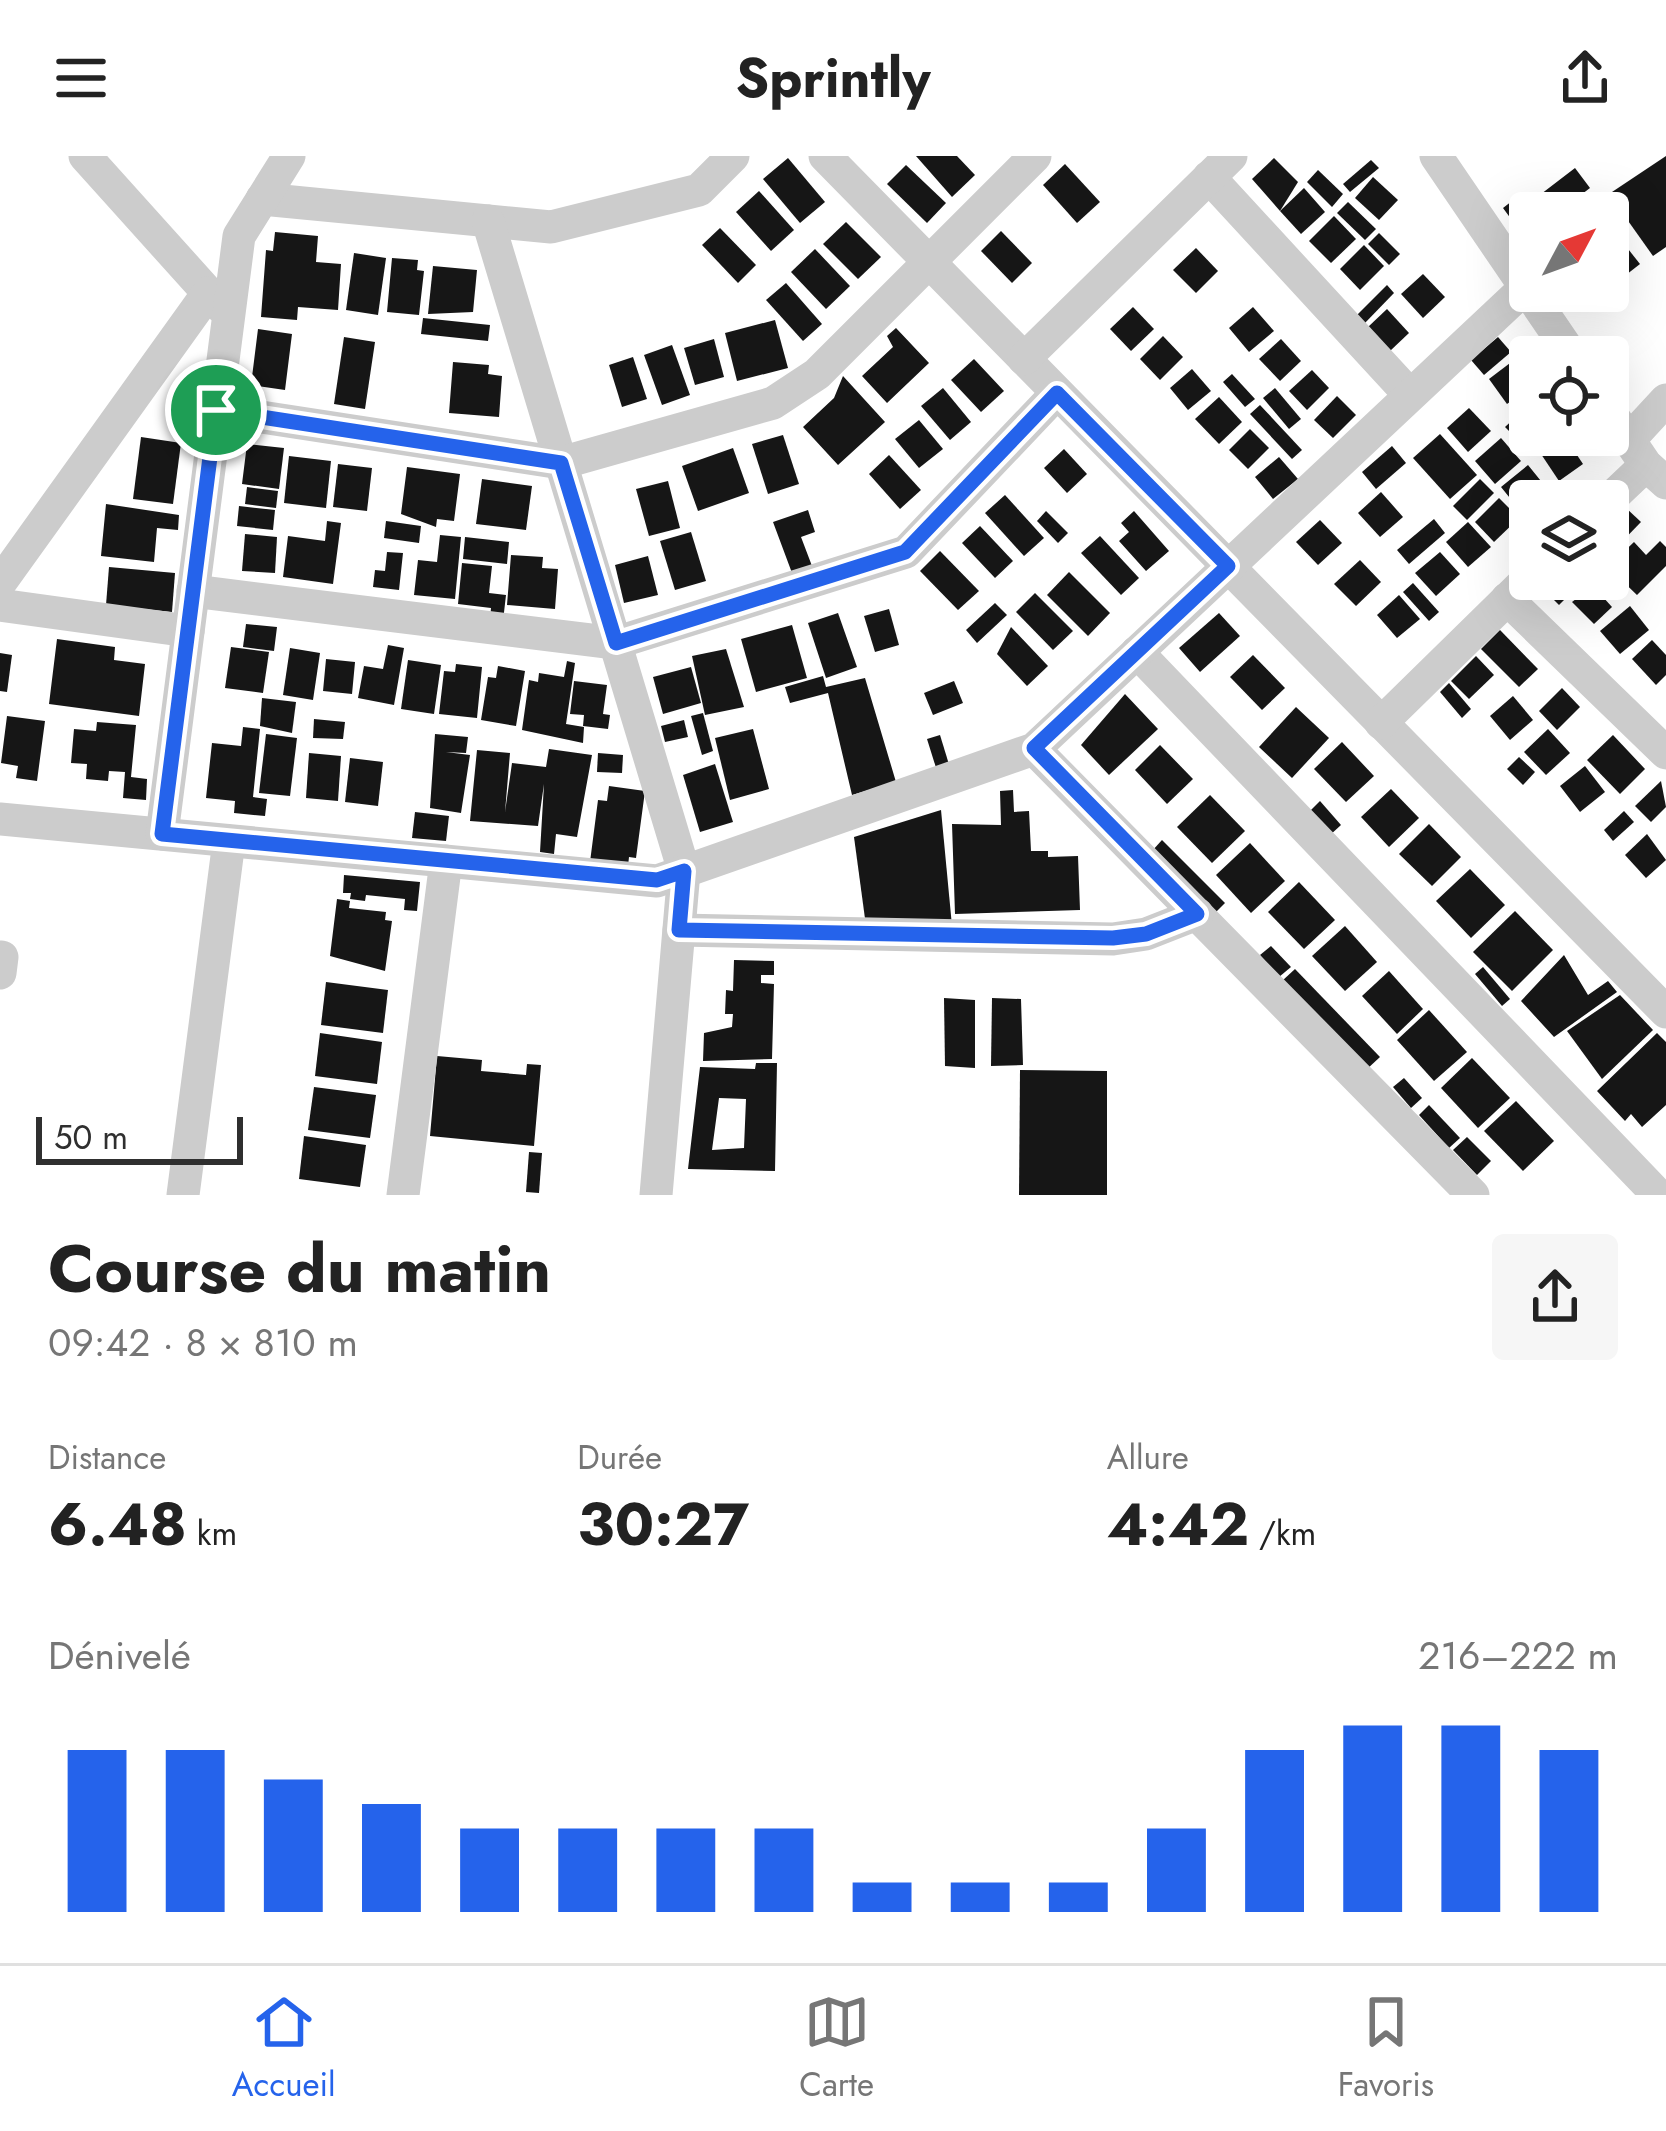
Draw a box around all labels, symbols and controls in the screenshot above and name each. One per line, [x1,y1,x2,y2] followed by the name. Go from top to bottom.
[735,39,931,117] text: Sprintly
[48,45,114,111] icon: menu
[1552,45,1618,111] icon: share
[1509,192,1629,312] north arrow
[1509,192,1629,600] map controls
[1509,336,1629,456] button: locate
[165,359,267,461] pin
[183,377,249,443] icon: arrive
[1509,480,1629,600] button: layers
[36,1111,243,1164] scale bar
[54,1114,128,1161] text: 50 m
[48,1221,551,1317] text: Course du matin
[1492,1234,1618,1360] button: share
[48,1314,358,1371] text: 09:42 · 8 × 810 m
[48,1434,166,1481] text: Distance
[577,1434,662,1481] text: Durée
[1107,1434,1189,1481] text: Allure
[48,1481,187,1568] text: 6.48
[577,1481,749,1568] text: 30:27
[1107,1481,1249,1568] text: 4:42
[187,1510,237,1557] text: km
[1249,1510,1316,1557] text: /km
[48,1627,191,1684] text: Dénivelé
[1418,1627,1618,1684] text: 216–222 m
[232,1989,336,2108] tab: Accueil
[799,1989,874,2108] tab: Carte
[1338,1989,1434,2108] tab: Favoris

